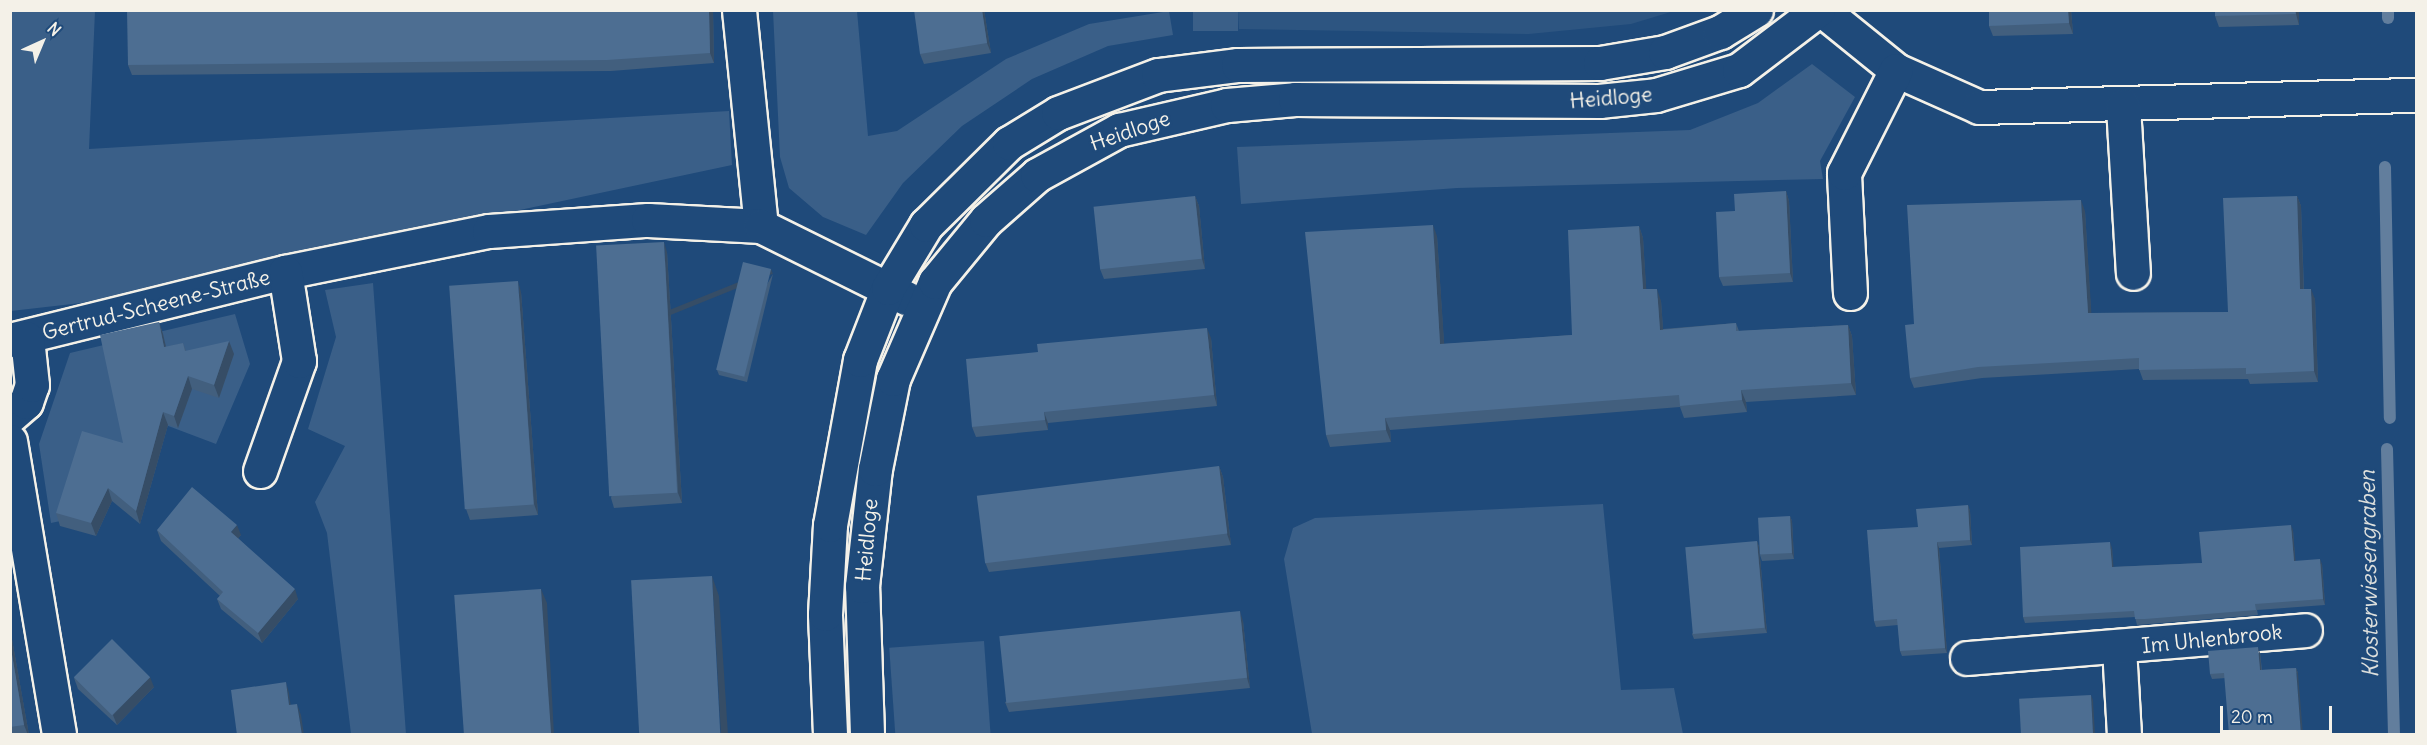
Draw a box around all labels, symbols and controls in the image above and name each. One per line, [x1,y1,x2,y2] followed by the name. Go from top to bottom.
[12,12,72,72] north arrow
[44,18,65,40] text: N
[1569,82,1653,114] street label: Heidloge
[1087,106,1173,156] street label: Heidloge
[40,264,272,346] street label: Gertrud-Scheene-Straße
[2354,470,2384,678] water label: Klosterwiesengraben
[851,498,883,582] street label: Heidloge
[2140,619,2284,659] street label: Im Uhlenbrook
[2223,694,2336,732] scale bar
[2231,705,2273,728] text: 20 m

